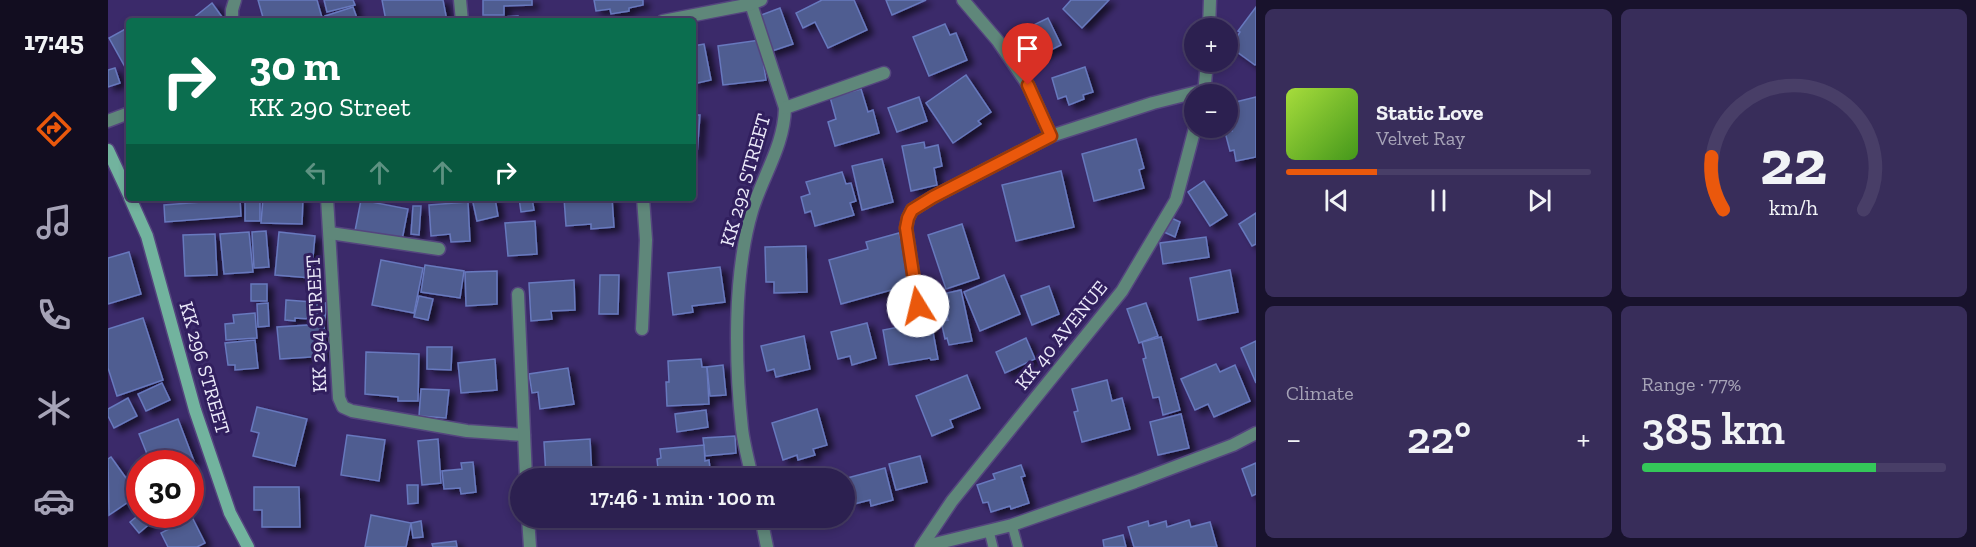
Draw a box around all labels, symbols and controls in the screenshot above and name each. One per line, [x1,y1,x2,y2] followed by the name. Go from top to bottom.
[1184,18,1238,138] map controls
[1184,18,1238,72] button: +
[1002,23,1053,85] pin
[24,25,84,57] text: 17:45
[1011,32,1044,65] icon: arrive
[249,40,340,91] text: 30 m
[150,42,228,120] icon: right
[1184,84,1238,138] button: −
[249,91,411,123] text: KK 290 Street
[1376,99,1483,126] text: Static Love
[33,108,75,150] icon: directions
[715,111,775,249] street label: KK 292 STREET
[1760,125,1827,200] text: 22
[1376,126,1465,150] text: Velvet Ray
[300,156,333,189] icon: left
[363,156,396,189] icon: ahead
[426,156,459,189] icon: ahead
[489,156,522,189] icon: right
[1320,184,1353,217] icon: previous
[1422,184,1455,217] icon: pause
[1523,184,1556,217] icon: next
[1769,195,1818,220] text: km/h
[33,201,75,243] icon: music
[300,255,332,393] street label: KK 294 STREET
[886,274,950,338] position arrow
[1010,276,1112,394] street label: KK 40 AVENUE
[33,294,75,336] icon: phone
[175,299,235,437] street label: KK 296 STREET
[1642,372,1741,396] text: Range · 77%
[1286,381,1354,405] text: Climate
[33,387,75,429] icon: climate
[1642,402,1785,456] text: 385 km
[1407,411,1471,465] text: 22°
[1286,419,1301,458] text: −
[1577,419,1590,458] text: +
[126,450,204,528] speed limit sign: 30
[33,480,75,522] icon: car
[590,484,775,511] text: 17:46 · 1 min · 100 m

